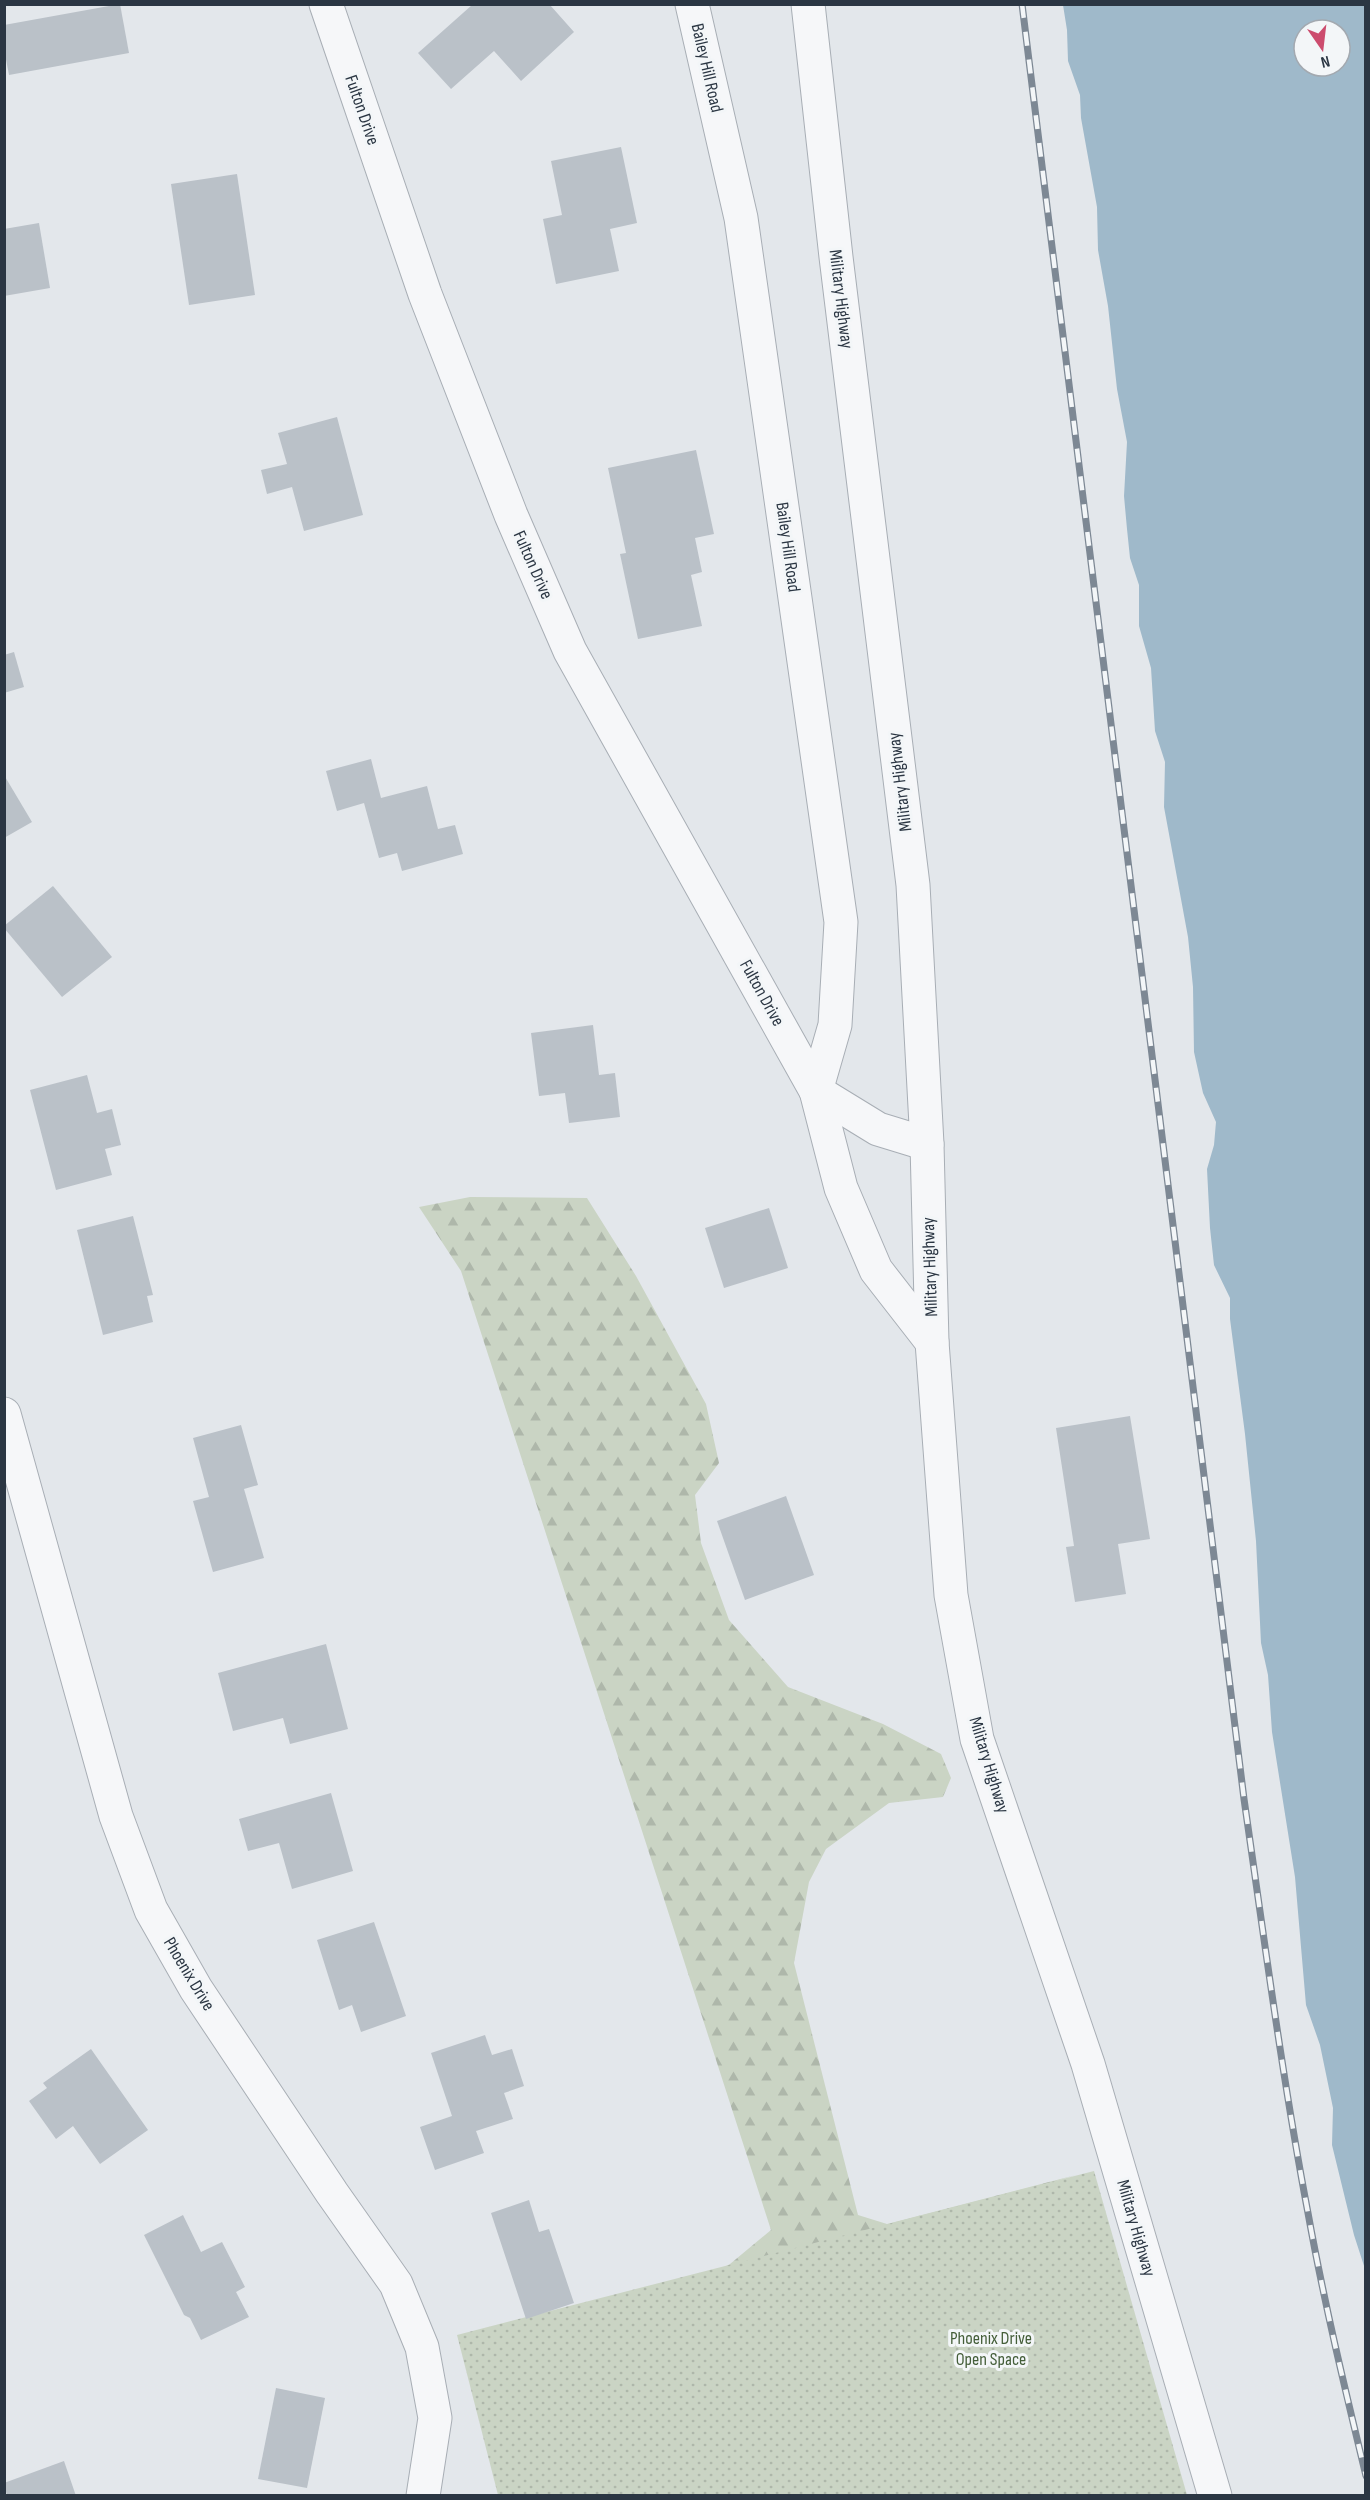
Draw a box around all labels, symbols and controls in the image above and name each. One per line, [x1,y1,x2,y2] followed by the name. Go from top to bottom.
[1292,18,1352,78] north arrow
[687,21,727,115] street label: Bailey Hill Road
[1319,51,1332,71] text: N
[340,72,384,148] street label: Fulton Drive
[825,248,857,350] street label: Military Highway
[771,501,805,593] street label: Bailey Hill Road
[509,528,557,602] street label: Fulton Drive
[884,731,916,833] street label: Military Highway
[735,956,789,1030] street label: Fulton Drive
[918,1217,942,1317] street label: Military Highway
[964,1714,1014,1816] street label: Military Highway
[159,1933,219,2015] street label: Phoenix Drive
[1112,2177,1160,2279] street label: Military Highway
[950,2328,1032,2370] park label: Phoenix Drive Open Space

